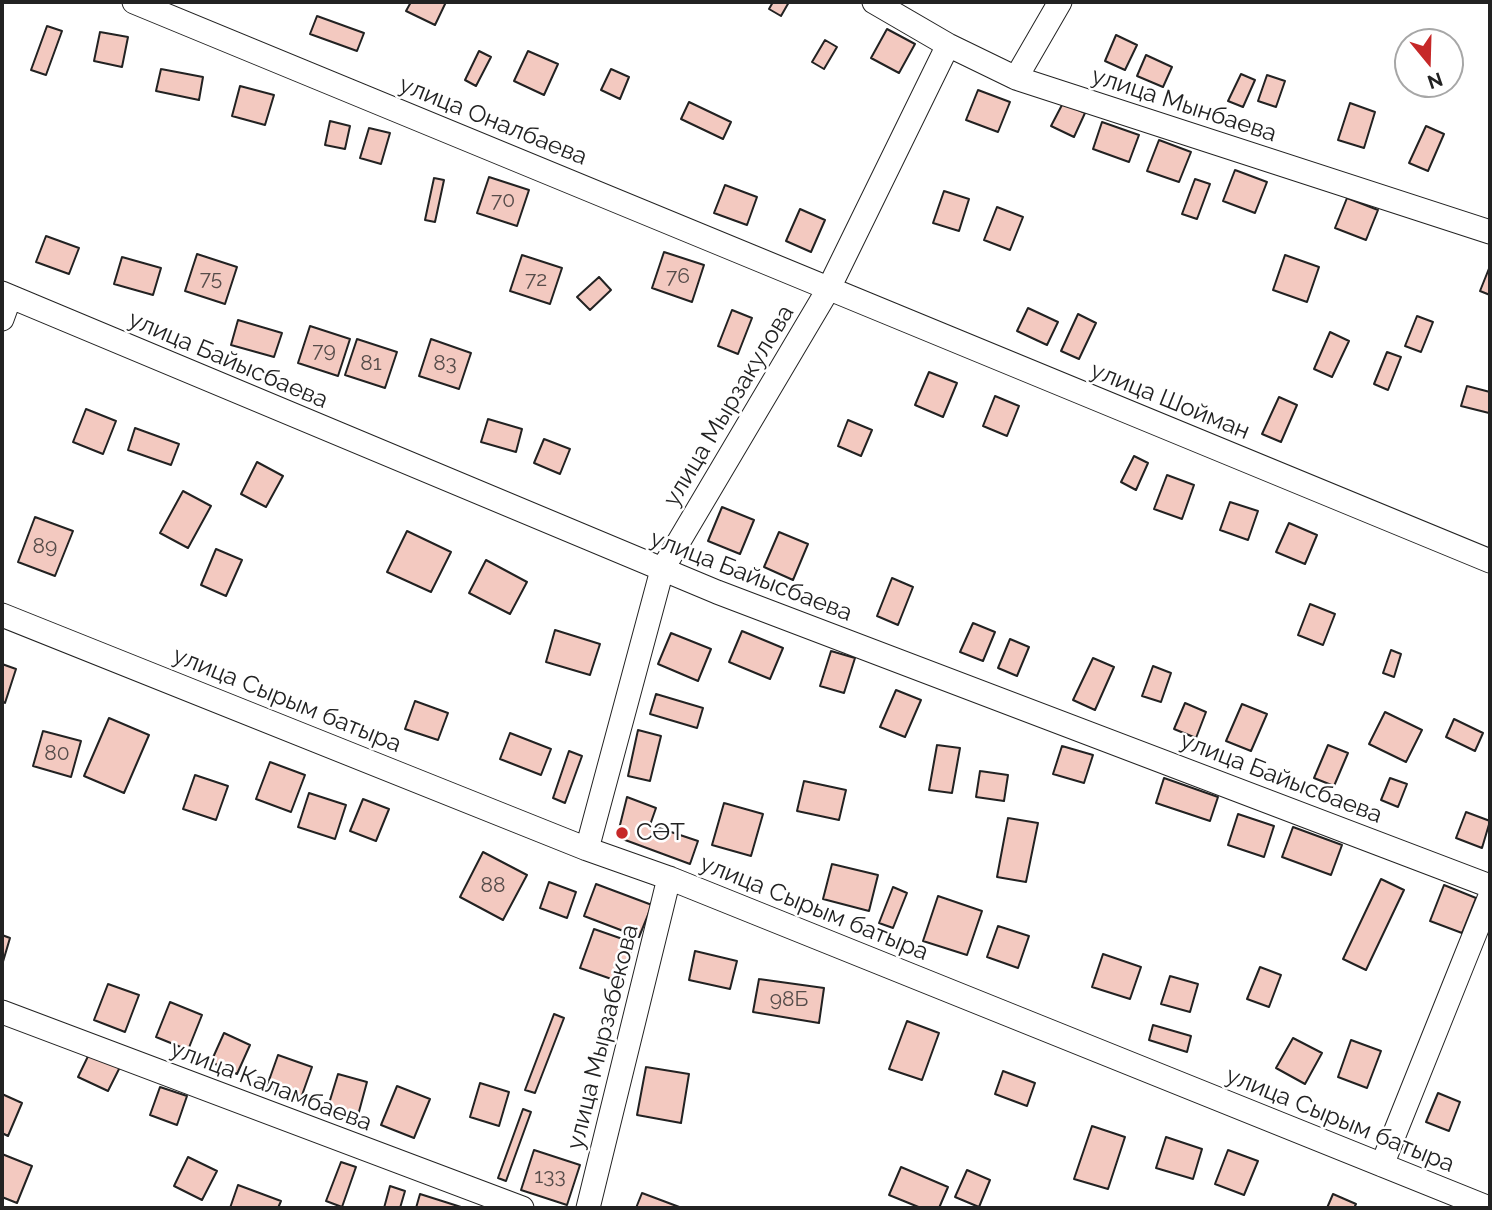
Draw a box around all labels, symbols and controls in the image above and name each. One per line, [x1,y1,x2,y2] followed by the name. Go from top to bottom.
[1394,28,1464,98] north arrow
[1088,61,1280,149] street label: улица Мынбаева
[1425,68,1446,94] text: N
[395,70,591,172] street label: улица Оналбаева
[491,188,515,214] house number: 70
[666,264,690,290] house number: 76
[200,266,222,292] house number: 75
[525,267,547,293] house number: 72
[658,300,800,512] street label: улица Мырзакулова
[124,305,332,415] street label: улица Байысбаева
[312,338,336,364] house number: 79
[360,351,382,377] house number: 81
[433,351,457,377] house number: 83
[1086,356,1254,446] street label: улица Шойман
[646,524,856,628] street label: улица Байысбаева
[33,534,57,560] house number: 89
[169,641,405,759] street label: улица Сырым батыра
[1176,726,1386,830] street label: улица Байысбаева
[44,741,70,767] house number: 80
[636,819,685,847] place label: СƏТ
[614,825,630,841] marker: СƏТ
[696,849,932,967] street label: улица Сырым батыра
[481,873,505,899] house number: 88
[561,921,645,1153] street label: улица Мырзабекова
[770,987,808,1013] house number: 98Б
[166,1034,376,1138] street label: улица Каламбаева
[1222,1061,1458,1179] street label: улица Сырым батыра
[534,1164,566,1190] house number: 133

